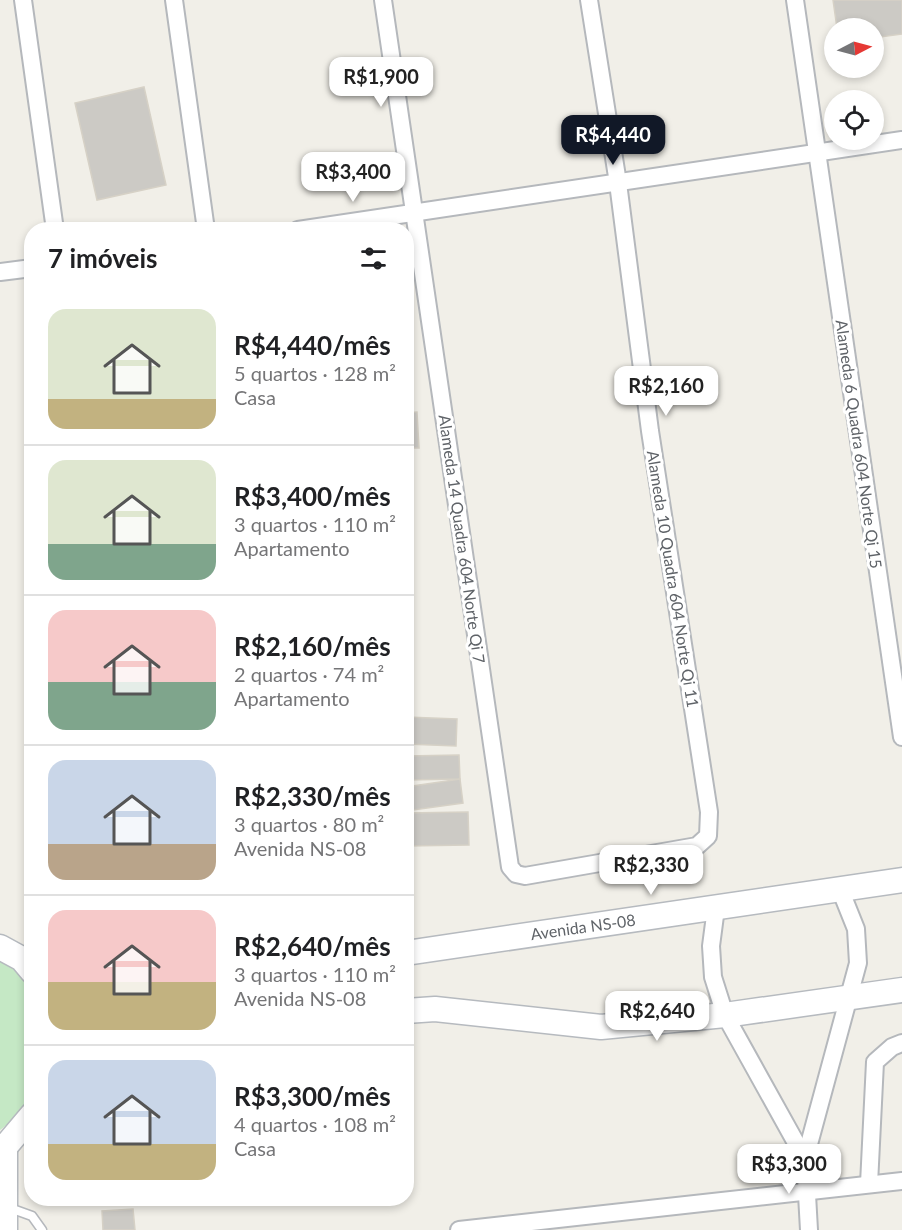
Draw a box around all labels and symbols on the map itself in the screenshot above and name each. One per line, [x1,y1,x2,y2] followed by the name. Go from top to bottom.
[824,18,884,78] north arrow
[326,57,436,108] pin: R$1,900
[558,115,668,166] pin: R$4,440
[298,152,408,203] pin: R$3,400
[833,318,886,570] street label: Alameda 6 Quadra 604 Norte Qi 15
[611,366,721,417] pin: R$2,160
[436,413,489,665] street label: Alameda 14 Quadra 604 Norte Qi 7
[644,449,703,709] street label: Alameda 10 Quadra 604 Norte Qi 11
[596,845,706,896] pin: R$2,330
[529,910,637,943] street label: Avenida NS-08
[602,991,712,1042] pin: R$2,640
[734,1144,844,1195] pin: R$3,300

